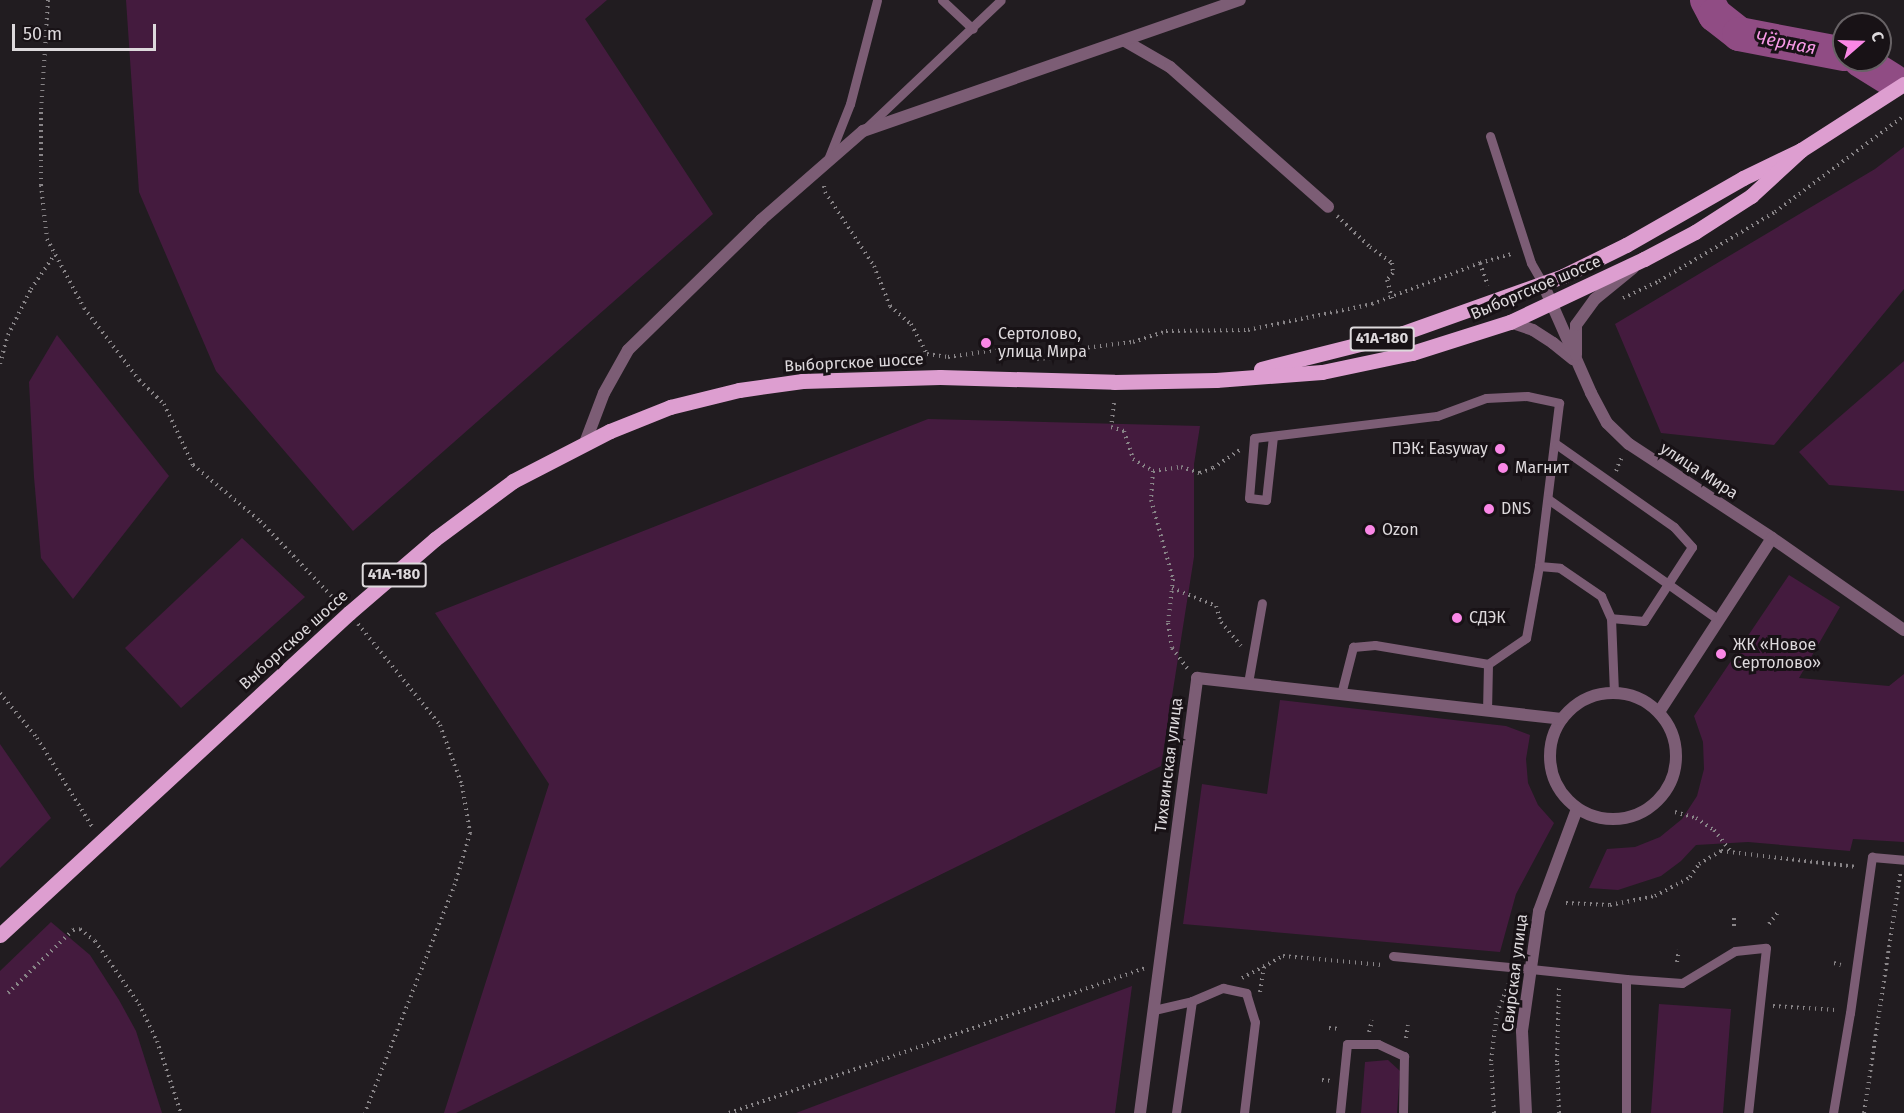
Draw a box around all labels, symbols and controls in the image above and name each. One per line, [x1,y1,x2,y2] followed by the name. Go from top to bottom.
[15,12,159,50] scale bar
[1832,12,1892,72] north arrow
[23,23,62,45] text: 50 m
[1754,27,1818,59] water label: Чёрная
[1867,29,1888,44] text: С
[1468,252,1604,324] street label: Выборгское шоссе
[998,324,1087,362] place label: Сертолово, улица Мира
[1349,327,1415,351] road number: 41А-180
[979,336,993,350] marker: Сертолово, улица Мира
[784,350,924,376] street label: Выборгское шоссе
[1392,439,1488,459] place label: ПЭК: Easyway
[1656,439,1742,503] street label: улица Мира
[1493,442,1507,456] marker: ПЭК: Easyway
[1515,458,1569,478] place label: Магнит
[1496,461,1510,475] marker: Магнит
[1501,499,1531,519] place label: DNS
[1482,502,1496,516] marker: DNS
[1382,520,1419,540] place label: Ozon
[1363,523,1377,537] marker: Ozon
[361,563,427,587] road number: 41А-180
[236,586,352,694] street label: Выборгское шоссе
[1469,608,1506,628] place label: СДЭК
[1450,611,1464,625] marker: СДЭК
[1733,635,1821,673] place label: ЖК «Новое Сертолово»
[1714,647,1728,661] marker: ЖК «Новое Сертолово»
[1151,697,1187,833] street label: Тихвинская улица
[1498,913,1532,1033] street label: Свирская улица

